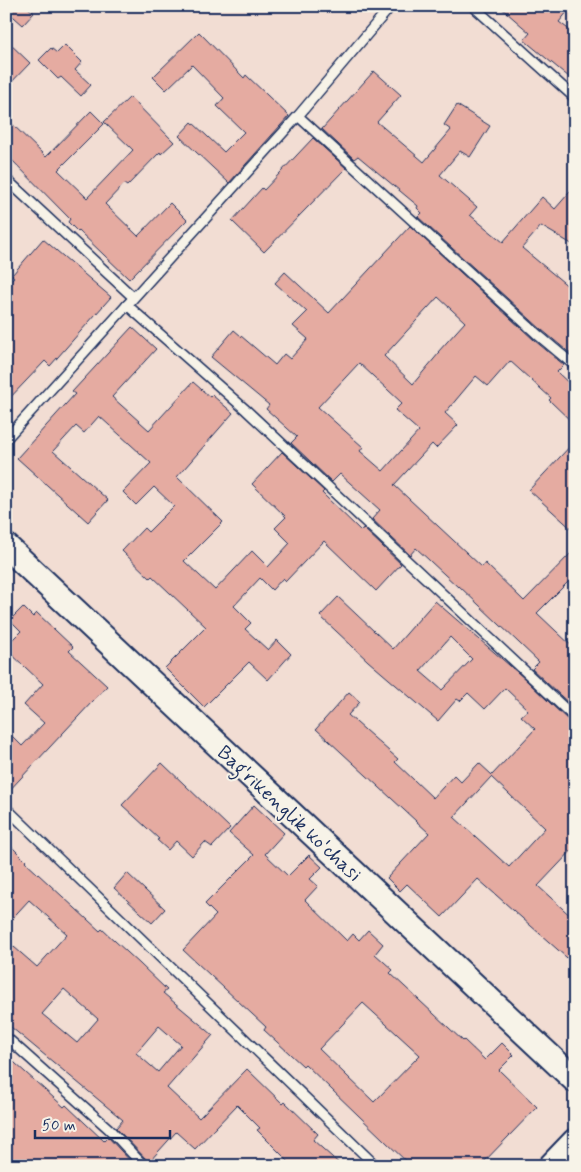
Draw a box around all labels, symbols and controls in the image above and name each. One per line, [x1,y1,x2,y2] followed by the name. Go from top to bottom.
[209,740,367,890] street label: Bag'rikenglik ko'chasi
[35,1107,170,1139] scale bar
[42,1116,76,1136] text: 50 m

